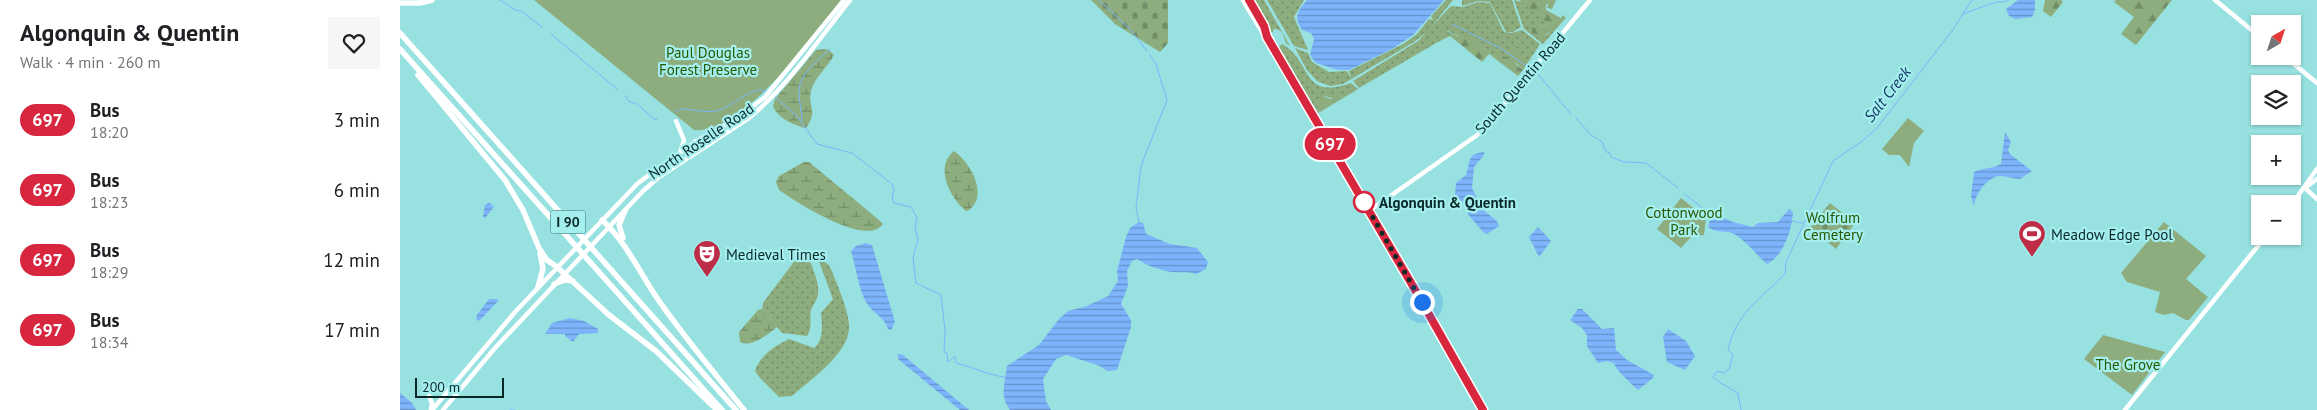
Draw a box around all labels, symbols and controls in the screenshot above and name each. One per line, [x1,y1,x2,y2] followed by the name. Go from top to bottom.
[2251,15,2301,65] north arrow
[2251,15,2301,245] map controls
[20,17,239,48] text: Algonquin & Quentin
[328,17,380,69] button: heart
[1471,28,1569,138] street label: South Quentin Road
[659,43,757,79] park label: Paul Douglas Forest Preserve
[20,52,160,72] text: Walk · 4 min · 260 m
[1859,62,1915,126] water label: Salt Creek
[2251,75,2301,125] button: layers
[90,98,119,122] text: Bus
[645,99,757,183] street label: North Roselle Road
[32,108,63,131] text: 697
[334,108,380,132] text: 3 min
[90,122,128,142] text: 18:20
[1301,128,1359,160] line badge: 697
[1315,132,1345,155] text: 697
[2251,135,2301,185] button: +
[90,168,119,192] text: Bus
[32,178,63,201] text: 697
[334,178,380,202] text: 6 min
[1353,191,1375,213] marker: Algonquin & Quentin
[90,192,128,212] text: 18:23
[1379,193,1516,212] place label: Algonquin & Quentin
[2251,195,2301,245] button: −
[1645,203,1723,239] park label: Cottonwood Park
[1803,208,1863,244] park label: Wolfrum Cemetery
[550,210,586,233] road number: I 90
[2017,219,2047,258] sports icon: Meadow Edge Pool
[2051,225,2173,244] place label: Meadow Edge Pool
[90,238,119,262] text: Bus
[692,239,722,278] theatre icon: Medieval Times
[726,245,826,264] place label: Medieval Times
[32,248,63,271] text: 697
[323,248,380,272] text: 12 min
[90,262,128,282] text: 18:29
[1410,290,1435,315] your location
[90,308,119,332] text: Bus
[32,318,63,341] text: 697
[324,318,380,342] text: 17 min
[90,332,128,352] text: 18:34
[2096,355,2160,374] park label: The Grove
[415,375,504,398] scale bar
[422,378,460,396] text: 200 m

